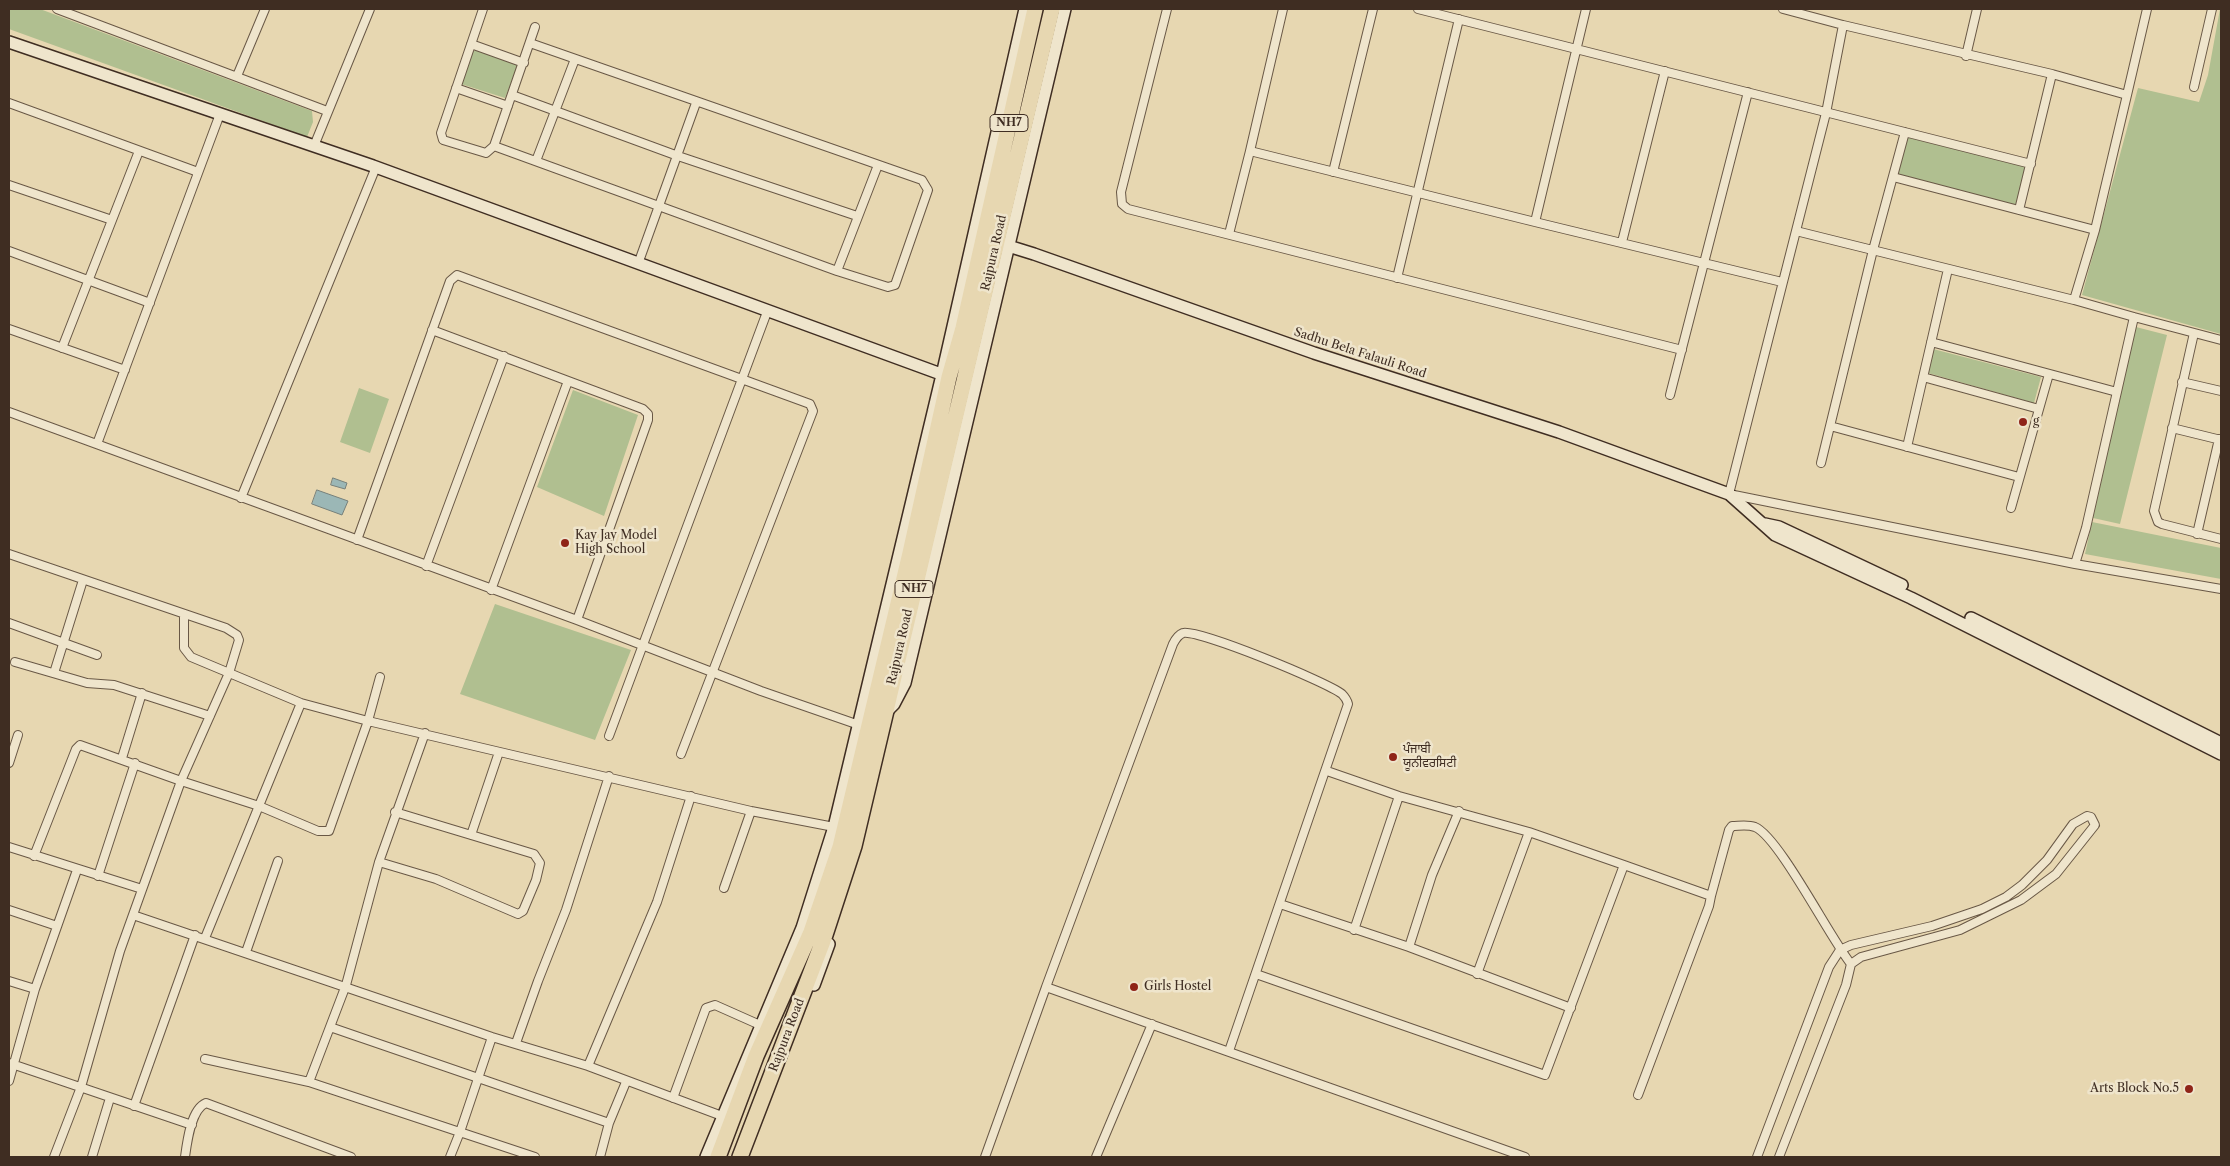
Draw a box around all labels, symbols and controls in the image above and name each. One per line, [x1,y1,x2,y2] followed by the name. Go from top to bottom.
[990,115,1028,132] road number: NH7
[978,214,1010,292] street label: Rajpura Road
[1292,325,1428,381] street label: Sadhu Bela Falauli Road
[2033,415,2039,429] place label: g
[2017,416,2029,428] marker: g
[575,529,657,557] place label: Kay Jay Model High School
[559,537,571,549] marker: Kay Jay Model High School
[895,580,933,598] road number: NH7
[884,608,916,686] street label: Rajpura Road
[1403,743,1456,771] place label: ਪੰਜਾਬੀ ਯੂਨੀਵਰਸਿਟੀ
[1387,751,1399,763] marker: ਪੰਜਾਬੀ ਯੂਨੀਵਰਸਿਟੀ
[1144,980,1211,994] place label: Girls Hostel
[1128,981,1140,993] marker: Girls Hostel
[766,996,808,1074] street label: Rajpura Road
[2090,1082,2179,1096] place label: Arts Block No.5
[2183,1083,2195,1095] marker: Arts Block No.5

